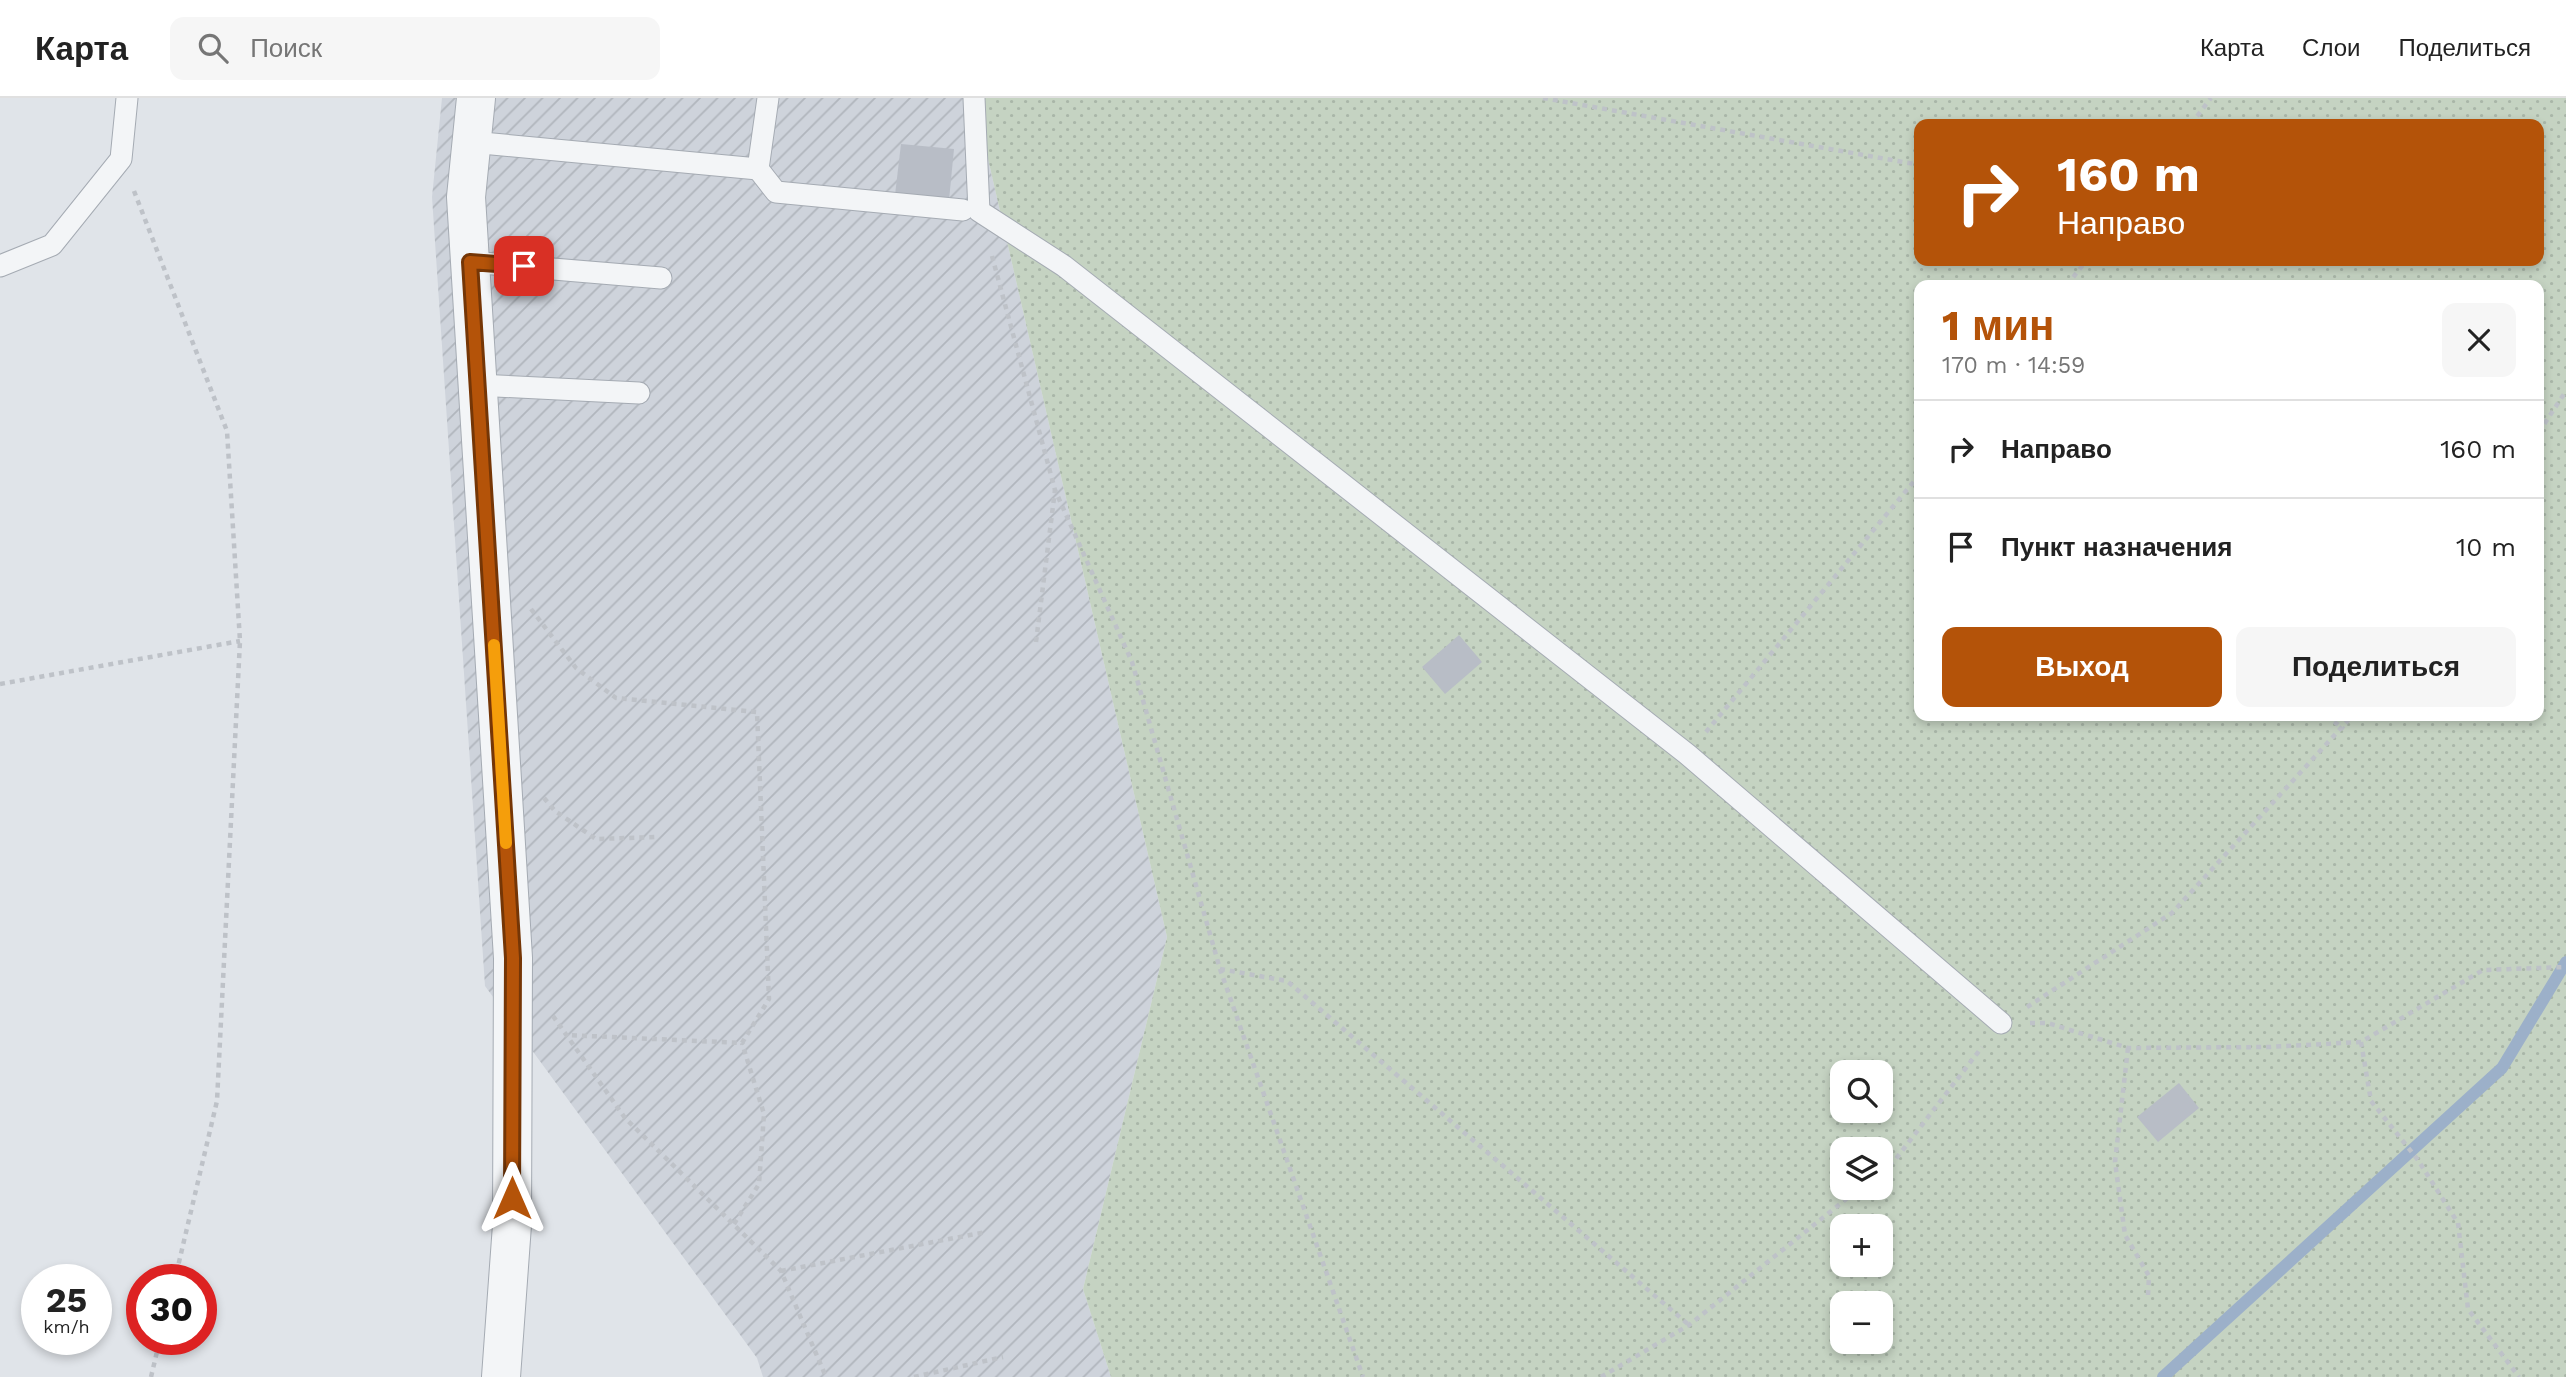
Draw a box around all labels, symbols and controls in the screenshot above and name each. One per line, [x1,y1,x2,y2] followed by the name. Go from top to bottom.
[170,17,660,80] search box
[35,29,128,68] text: Карта
[194,29,232,67] icon: search
[250,33,322,63] text: Поиск
[2200,34,2264,62] text: Карта
[2302,34,2360,62] text: Слои
[2398,34,2531,62] text: Поделиться
[2057,145,2200,203] text: 160 m
[1942,147,2033,238] icon: right
[2057,204,2185,242] text: Направо
[494,236,554,296] pin
[505,247,543,285] icon: arrive
[1942,301,2054,350] text: 1 мин
[2442,303,2516,377] button: close
[1942,352,2085,379] text: 170 m · 14:59
[1942,430,1980,468] icon: right
[2001,434,2112,464] text: Направо
[2440,434,2516,464] text: 160 m
[1942,528,1980,566] icon: arrive
[2001,532,2232,562] text: Пункт назначения
[2456,532,2516,562] text: 10 m
[1942,627,2222,707] button: Выход
[2236,627,2516,707] button: Поделиться
[1830,1060,1893,1354] map controls
[1830,1060,1893,1123] button: search
[1830,1137,1893,1200] button: layers
[475,1161,549,1235] position arrow
[1830,1214,1893,1277] button: +
[126,1264,217,1355] speed limit sign: 30
[46,1279,87,1321] text: 25
[1830,1291,1893,1354] button: −
[43,1316,90,1337] text: km/h

